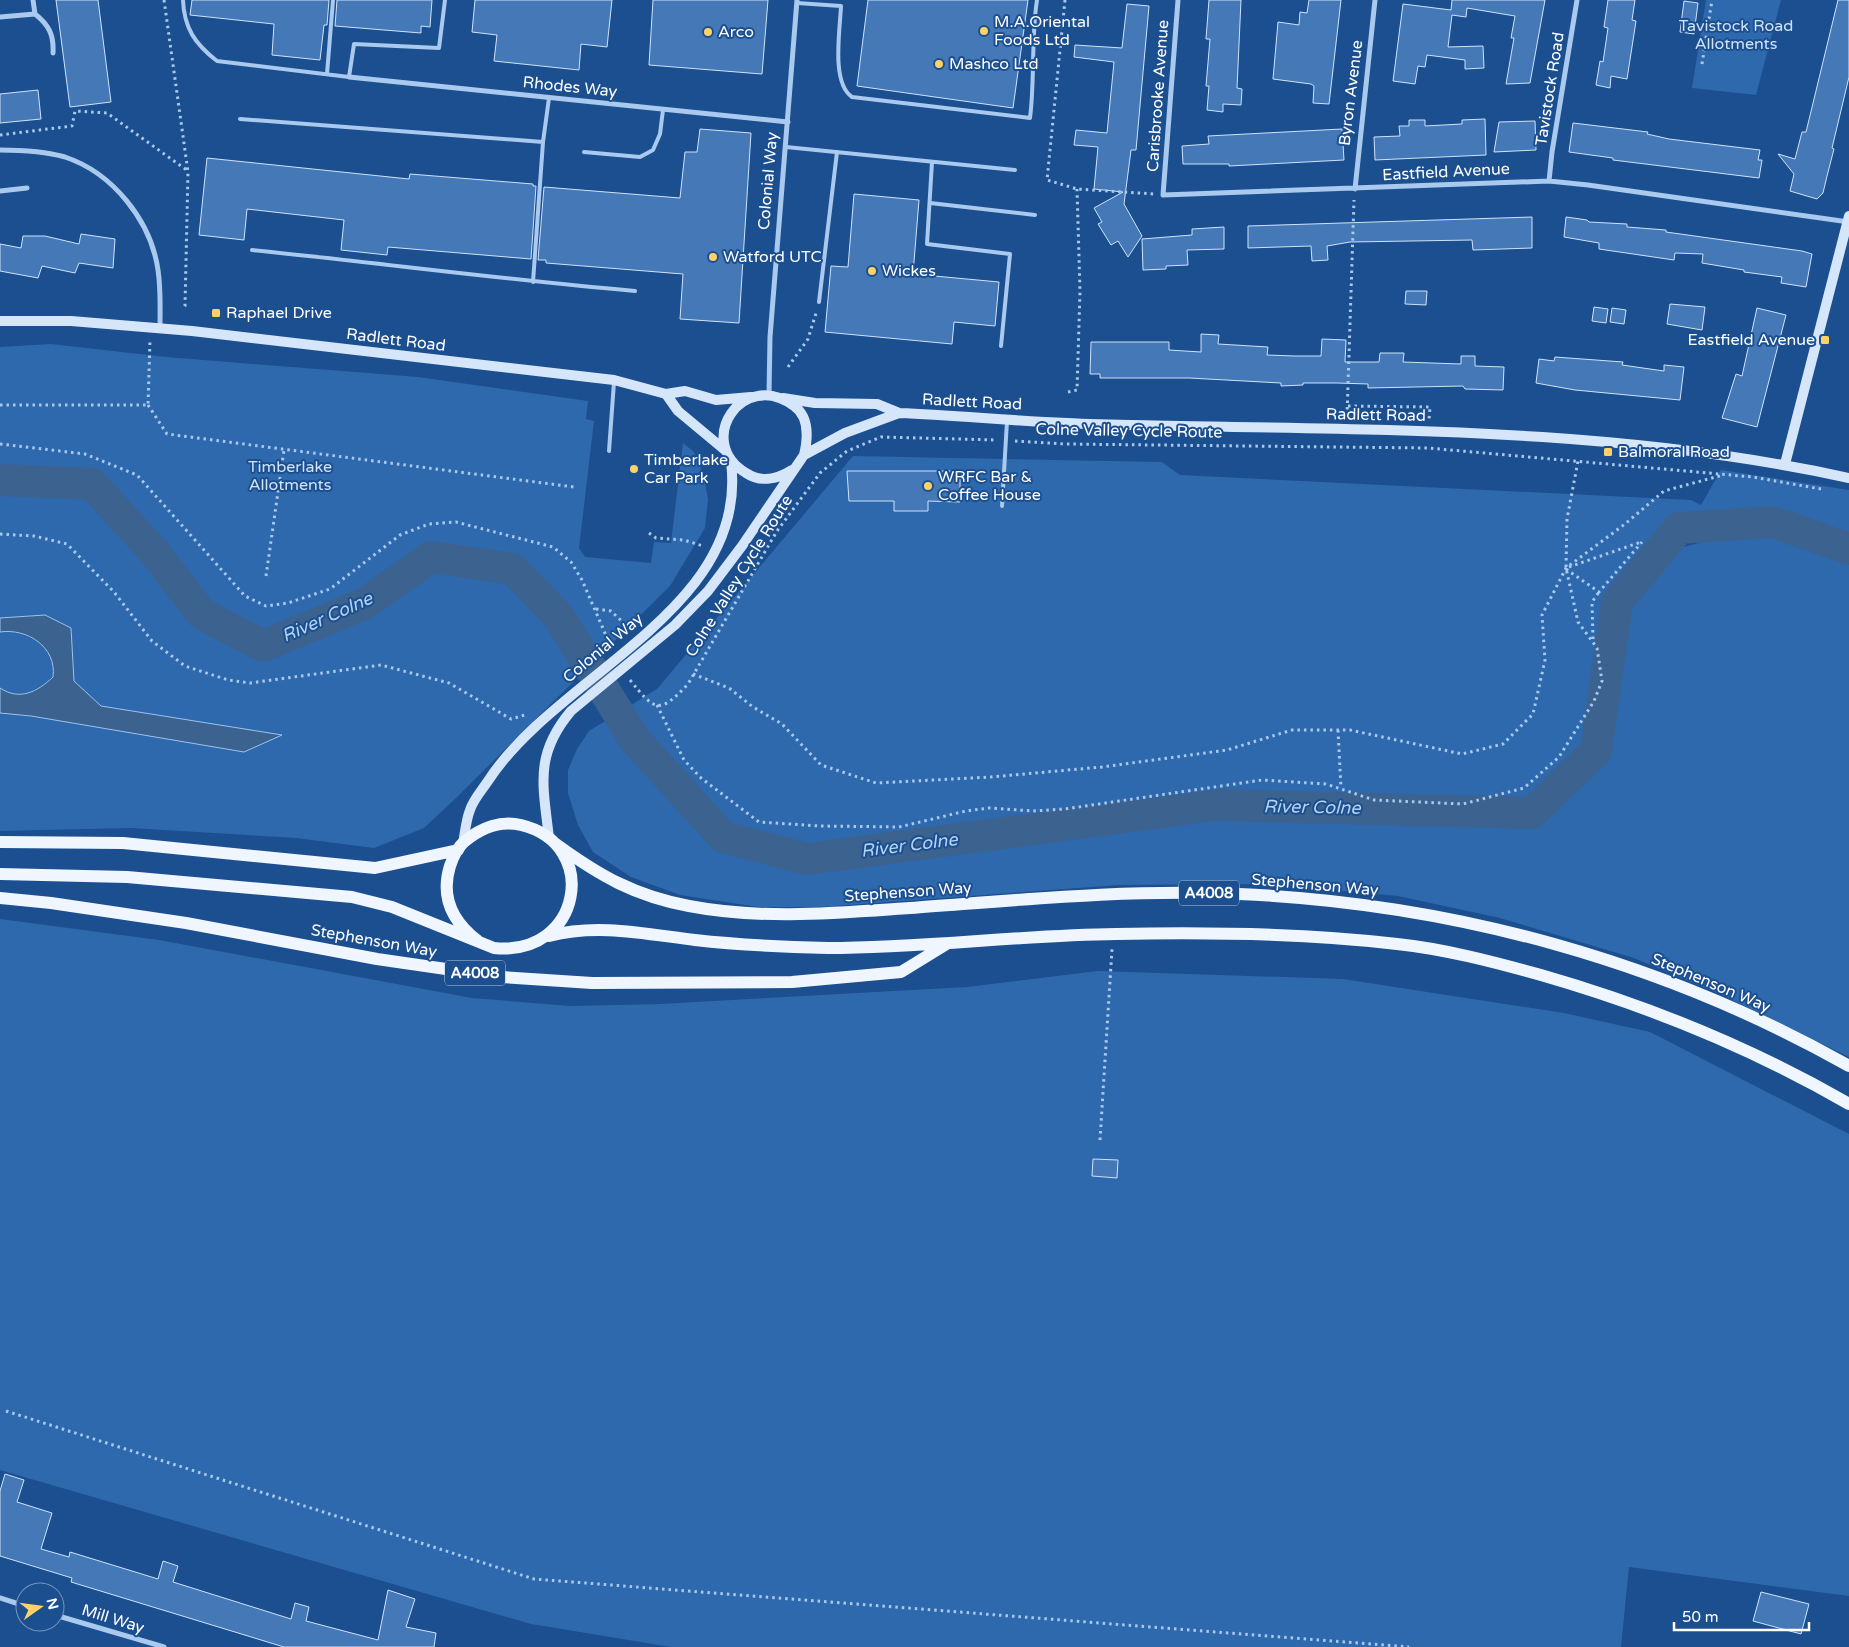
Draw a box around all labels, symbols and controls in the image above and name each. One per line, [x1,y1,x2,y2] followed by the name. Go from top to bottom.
[994,12,1090,50] place label: M.A.Oriental Foods Ltd
[1679,16,1793,54] park label: Tavistock Road Allotments
[1143,19,1173,173] street label: Carisbrooke Avenue
[718,22,754,42] place label: Arco
[978,25,990,37] marker: M.A.Oriental Foods Ltd
[702,26,714,38] marker: Arco
[1531,31,1569,147] street label: Tavistock Road
[1335,39,1367,147] street label: Byron Avenue
[949,54,1039,74] place label: Mashco Ltd
[933,58,945,70] marker: Mashco Ltd
[522,72,619,102] street label: Rhodes Way
[754,131,782,231] street label: Colonial Way
[1382,159,1510,185] street label: Eastfield Avenue
[723,247,822,267] place label: Watford UTC
[707,251,719,263] marker: Watford UTC
[882,261,936,281] place label: Wickes
[866,265,878,277] marker: Wickes
[226,303,332,323] place label: Raphael Drive
[210,307,222,319] marker: Raphael Drive
[345,324,447,356] street label: Radlett Road
[1687,330,1815,350] place label: Eastfield Avenue
[1819,334,1831,346] marker: Eastfield Avenue
[921,389,1023,415] street label: Radlett Road
[1326,404,1426,426] street label: Radlett Road
[1035,419,1223,443] street label: Colne Valley Cycle Route
[1618,442,1730,462] place label: Balmoral Road
[1602,446,1614,458] marker: Balmoral Road
[644,450,728,488] place label: Timberlake Car Park
[248,457,332,495] park label: Timberlake Allotments
[628,463,640,475] marker: Timberlake Car Park
[938,467,1041,505] place label: WRFC Bar & Coffee House
[922,480,934,492] marker: WRFC Bar & Coffee House
[681,491,797,661] street label: Colne Valley Cycle Route
[278,587,377,647] water label: River Colne
[559,609,647,687] street label: Colonial Way
[1263,795,1362,819] water label: River Colne
[859,828,959,862] water label: River Colne
[1251,869,1380,901] street label: Stephenson Way
[844,878,973,906] street label: Stephenson Way
[1179,880,1239,906] road number: A4008
[309,920,439,962] street label: Stephenson Way
[1648,949,1774,1017] street label: Stephenson Way
[445,960,505,986] road number: A4008
[15,1582,65,1632] north arrow
[43,1596,62,1611] text: N
[79,1600,147,1638] street label: Mill Way
[1674,1600,1809,1632] scale bar
[1682,1608,1719,1626] text: 50 m

